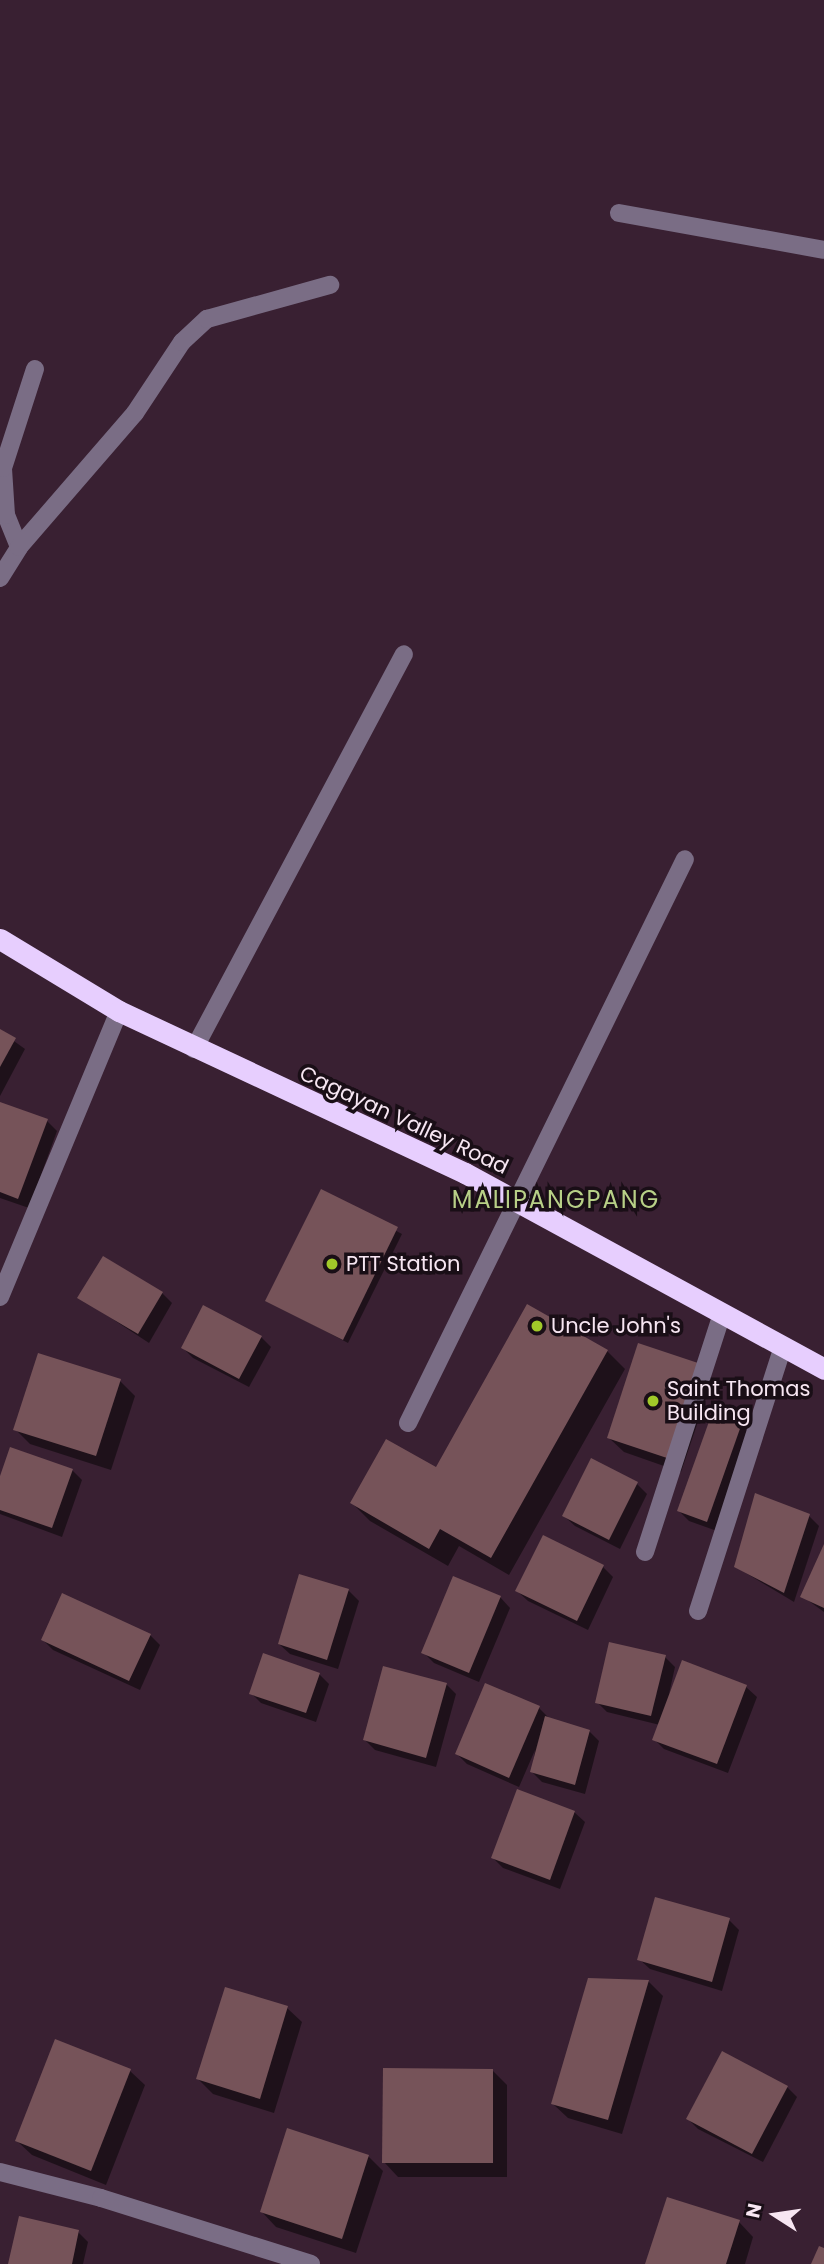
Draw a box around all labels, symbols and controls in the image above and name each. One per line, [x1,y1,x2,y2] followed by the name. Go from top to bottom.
[296,1060,512,1180] street label: Cagayan Valley Road
[453,1186,659,1214] district label: MALIPANGPANG
[346,1251,460,1277] place label: PTT Station
[324,1256,340,1272] marker: PTT Station
[551,1313,681,1339] place label: Uncle John's
[529,1318,545,1334] marker: Uncle John's
[667,1376,810,1426] place label: Saint Thomas Building
[645,1393,661,1409] marker: Saint Thomas Building
[740,2180,810,2250] north arrow
[739,2201,769,2220] text: N

